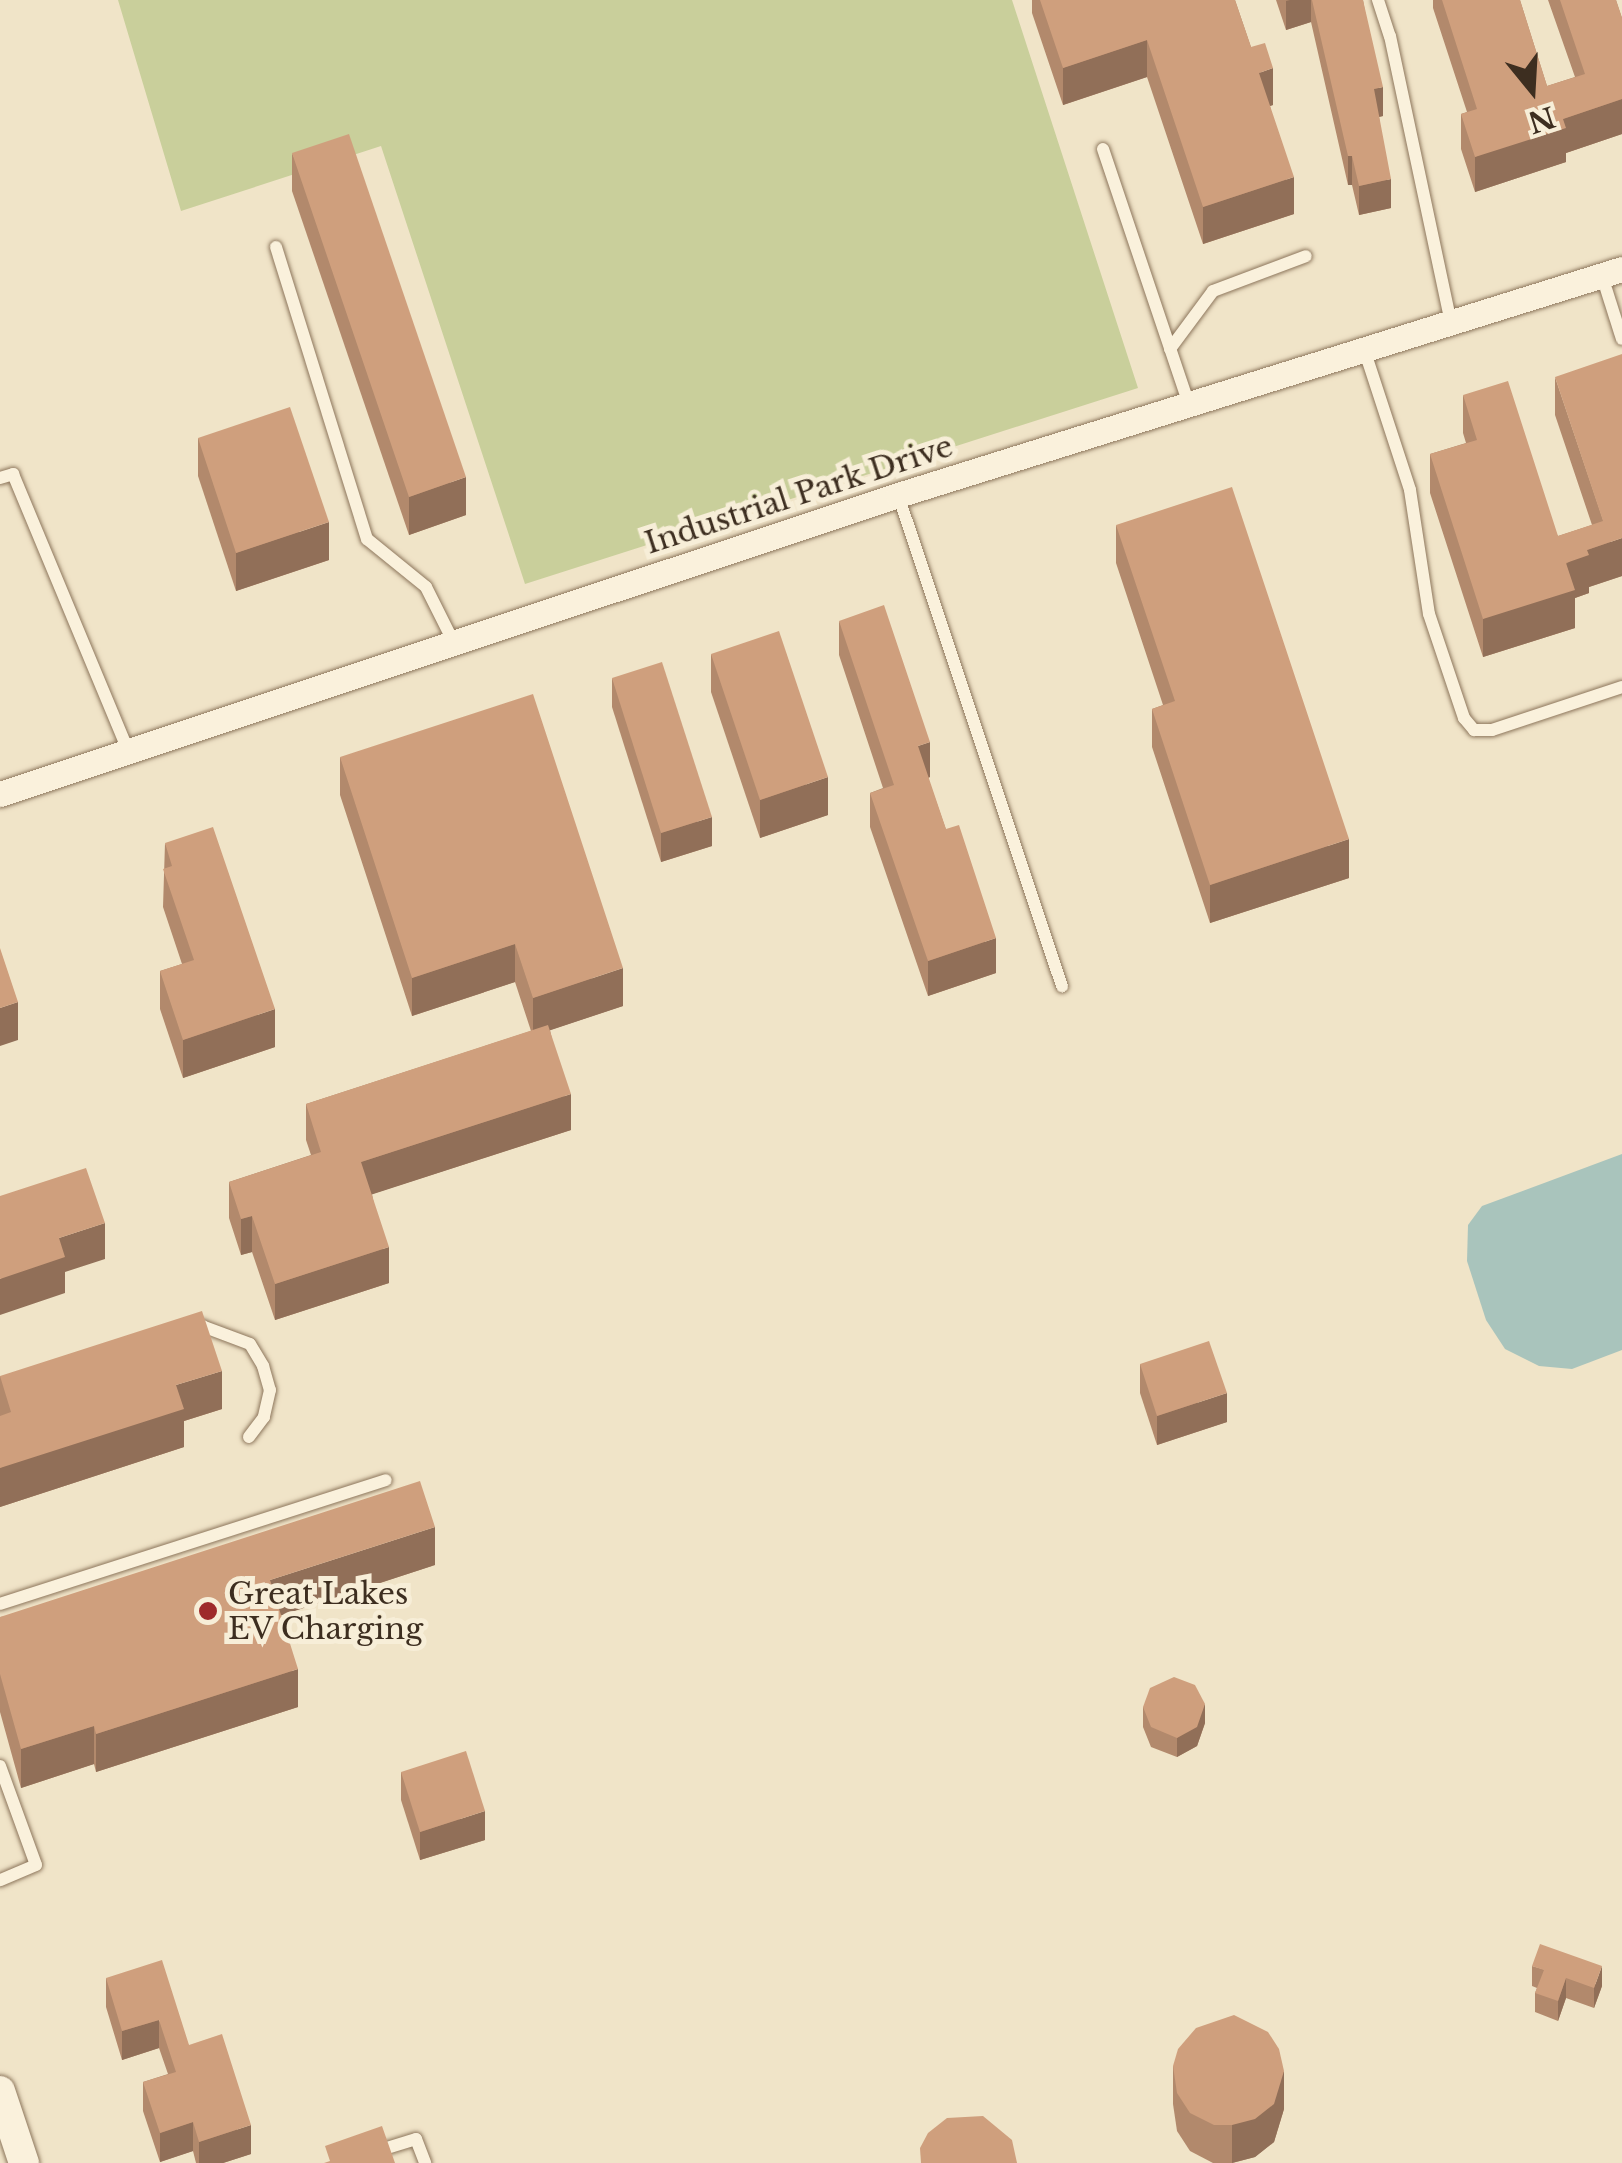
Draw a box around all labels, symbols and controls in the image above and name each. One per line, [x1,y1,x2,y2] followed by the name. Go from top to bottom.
[1482,40,1582,140] north arrow
[1524,98,1559,140] text: N
[640,428,958,562] street label: Industrial Park Drive
[228,1576,424,1646] place label: Great Lakes EV Charging
[197,1600,219,1622] marker: Great Lakes EV Charging

